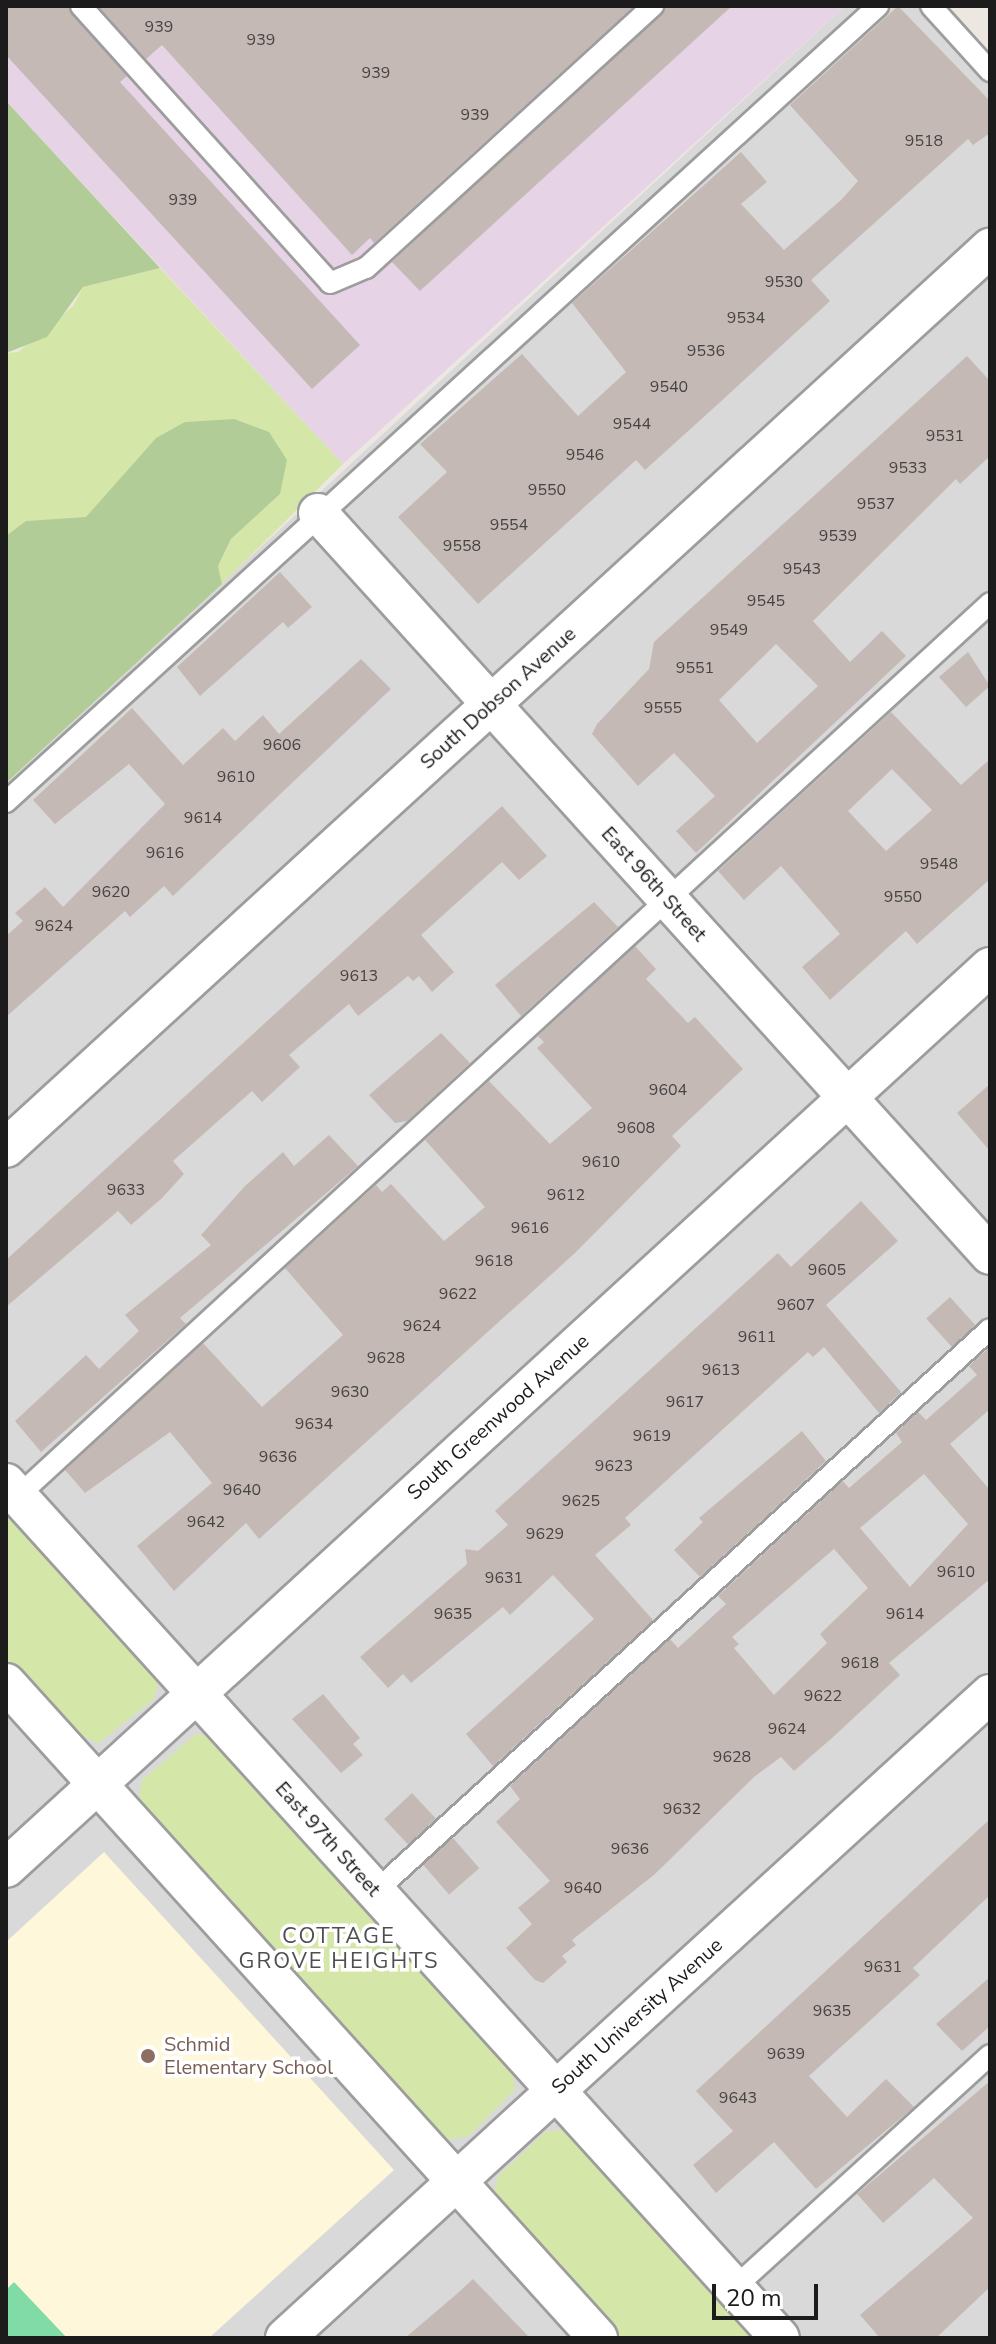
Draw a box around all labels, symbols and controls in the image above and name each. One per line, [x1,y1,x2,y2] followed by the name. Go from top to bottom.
[145,17,173,37] house number: 939
[247,30,275,50] house number: 939
[362,63,390,83] house number: 939
[461,105,489,125] house number: 939
[905,131,943,151] house number: 9518
[169,190,197,210] house number: 939
[765,272,803,292] house number: 9530
[727,308,765,328] house number: 9534
[687,341,725,361] house number: 9536
[650,377,688,397] house number: 9540
[613,414,651,434] house number: 9544
[926,426,964,446] house number: 9531
[566,445,604,465] house number: 9546
[889,458,927,478] house number: 9533
[528,480,566,500] house number: 9550
[857,494,895,514] house number: 9537
[490,515,528,535] house number: 9554
[819,526,857,546] house number: 9539
[443,536,481,556] house number: 9558
[783,559,821,579] house number: 9543
[747,591,785,611] house number: 9545
[710,620,748,640] house number: 9549
[415,622,581,774] street label: South Dobson Avenue
[676,658,714,678] house number: 9551
[644,698,682,718] house number: 9555
[263,735,301,755] house number: 9606
[217,767,255,787] house number: 9610
[184,808,222,828] house number: 9614
[596,822,712,946] street label: East 96th Street
[146,843,184,863] house number: 9616
[920,854,958,874] house number: 9548
[92,882,130,902] house number: 9620
[884,887,922,907] house number: 9550
[35,916,73,936] house number: 9624
[340,966,378,986] house number: 9613
[649,1080,687,1100] house number: 9604
[617,1118,655,1138] house number: 9608
[582,1152,620,1172] house number: 9610
[107,1180,145,1200] house number: 9633
[547,1185,585,1205] house number: 9612
[511,1218,549,1238] house number: 9616
[475,1251,513,1271] house number: 9618
[808,1260,846,1280] house number: 9605
[439,1284,477,1304] house number: 9622
[777,1295,815,1315] house number: 9607
[403,1316,441,1336] house number: 9624
[738,1327,776,1347] house number: 9611
[402,1329,594,1505] street label: South Greenwood Avenue
[367,1348,405,1368] house number: 9628
[702,1360,740,1380] house number: 9613
[331,1382,369,1402] house number: 9630
[666,1392,704,1412] house number: 9617
[295,1414,333,1434] house number: 9634
[633,1426,671,1446] house number: 9619
[259,1447,297,1467] house number: 9636
[595,1456,633,1476] house number: 9623
[223,1480,261,1500] house number: 9640
[562,1491,600,1511] house number: 9625
[187,1512,225,1532] house number: 9642
[526,1524,564,1544] house number: 9629
[937,1562,975,1582] house number: 9610
[485,1568,523,1588] house number: 9631
[434,1604,472,1624] house number: 9635
[886,1604,924,1624] house number: 9614
[841,1653,879,1673] house number: 9618
[804,1686,842,1706] house number: 9622
[768,1719,806,1739] house number: 9624
[713,1747,751,1767] house number: 9628
[270,1777,386,1901] street label: East 97th Street
[663,1799,701,1819] house number: 9632
[611,1839,649,1859] house number: 9636
[564,1878,602,1898] house number: 9640
[239,1923,439,1974] district label: COTTAGE GROVE HEIGHTS
[547,1933,727,2099] street label: South University Avenue
[864,1957,902,1977] house number: 9631
[813,2001,851,2021] house number: 9635
[164,2032,333,2079] place label: Schmid Elementary School
[767,2044,805,2064] house number: 9639
[139,2047,157,2065] marker: Schmid Elementary School
[719,2088,757,2108] house number: 9643
[716,2268,822,2318] scale bar
[726,2282,782,2314] text: 20 m

